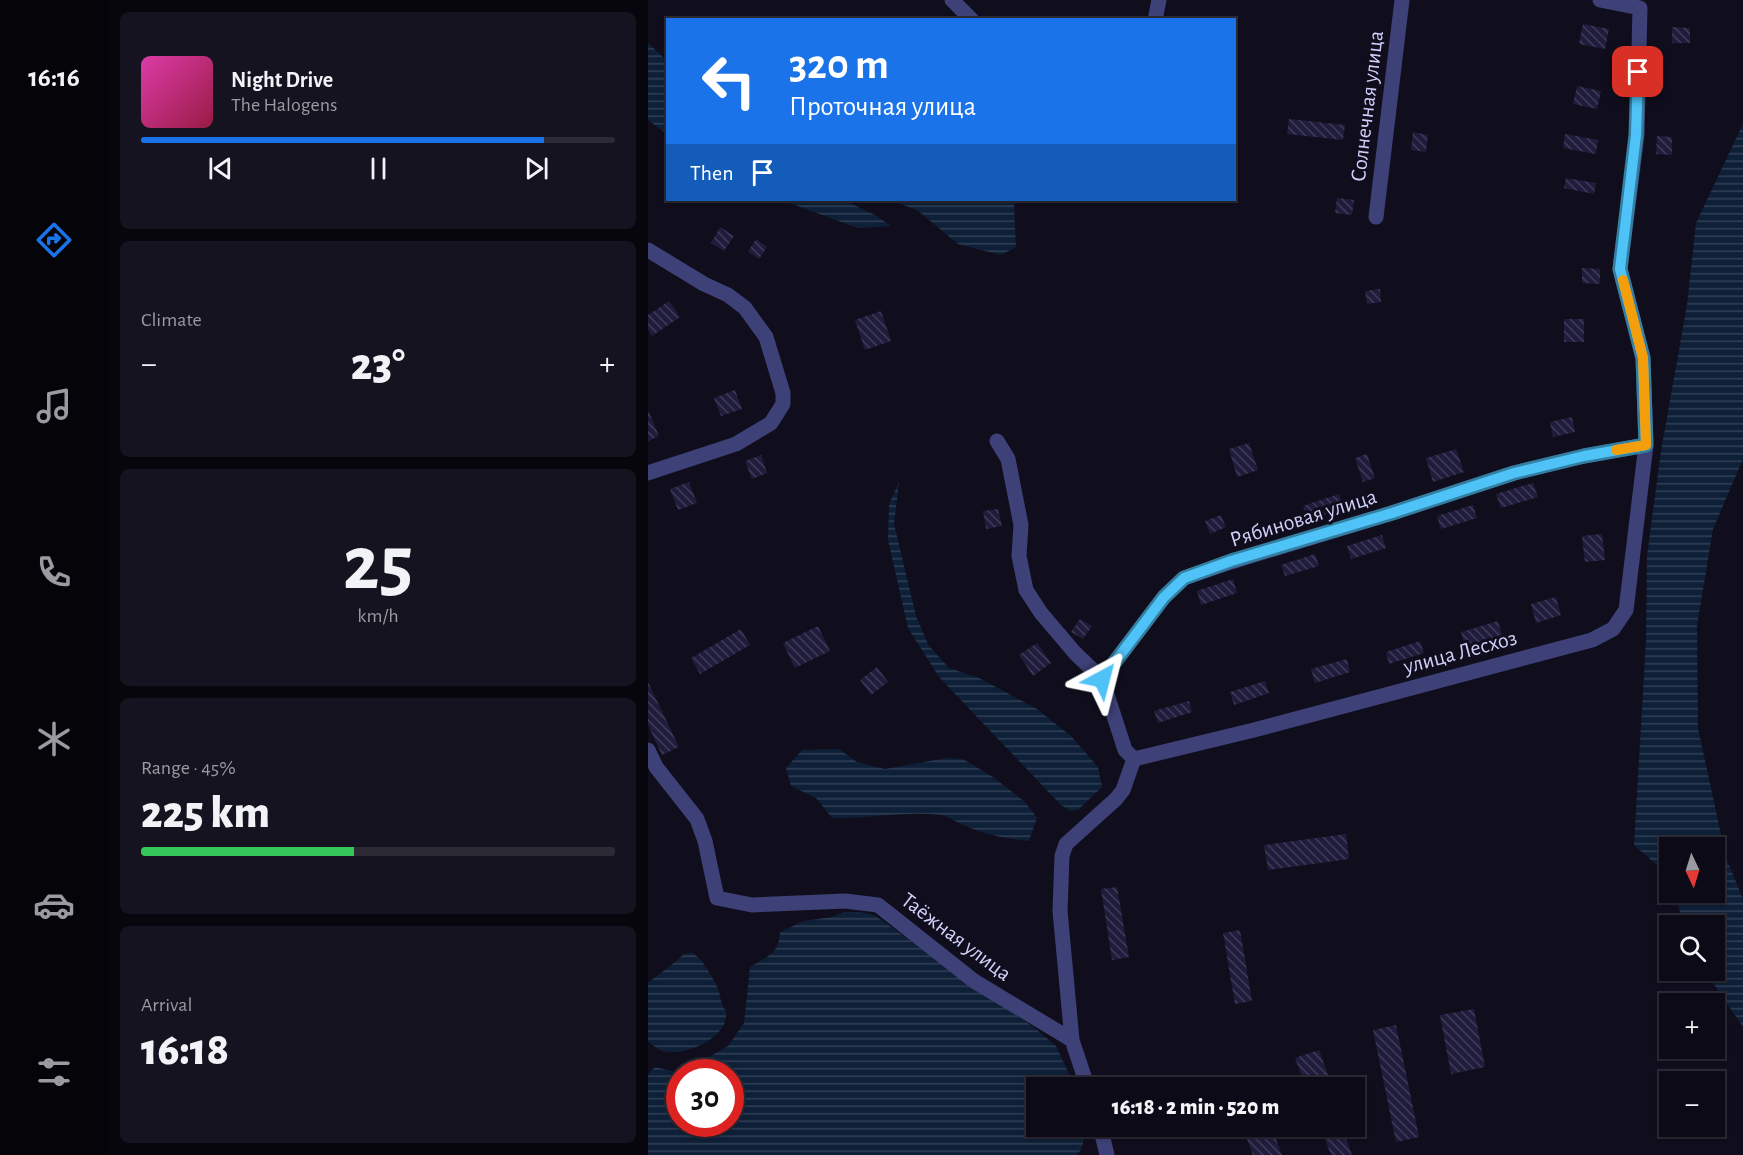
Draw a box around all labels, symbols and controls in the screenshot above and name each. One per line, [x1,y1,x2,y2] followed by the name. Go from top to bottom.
[1347,29,1387,183] street label: Солнечная улица
[690,42,768,120] icon: left
[789,44,889,86] text: 320 m
[1612,46,1663,97] pin
[1621,55,1654,88] icon: arrive
[28,64,80,91] text: 16:16
[231,69,333,91] text: Night Drive
[789,93,976,120] text: Проточная улица
[231,95,337,115] text: The Halogens
[204,152,237,185] icon: previous
[362,152,395,185] icon: pause
[520,152,553,185] icon: next
[746,156,779,189] icon: arrive
[690,162,734,184] text: Then
[33,219,75,261] icon: directions
[141,310,202,330] text: Climate
[351,343,405,388] text: 23°
[141,348,157,381] text: −
[599,348,615,381] text: +
[33,385,75,427] icon: music
[1227,485,1379,551] street label: Рябиновая улица
[343,526,413,604] text: 25
[33,551,75,593] icon: phone
[357,606,399,626] text: km/h
[1400,626,1519,678] street label: улица Лесхоз
[1070,647,1134,711] position arrow
[33,718,75,760] icon: climate
[141,758,236,778] text: Range · 45%
[141,791,270,836] text: 225 km
[1659,837,1725,903] north arrow
[1659,837,1725,1137] map controls
[33,884,75,926] icon: car
[897,889,1015,985] street label: Таёжная улица
[1659,915,1725,981] button: search
[1659,993,1725,1059] button: +
[141,995,192,1015] text: Arrival
[141,1028,229,1073] text: 16:18
[33,1051,75,1093] icon: filters
[666,1059,744,1137] speed limit sign: 30
[1659,1071,1725,1137] button: −
[1112,1096,1279,1118] text: 16:18 · 2 min · 520 m

